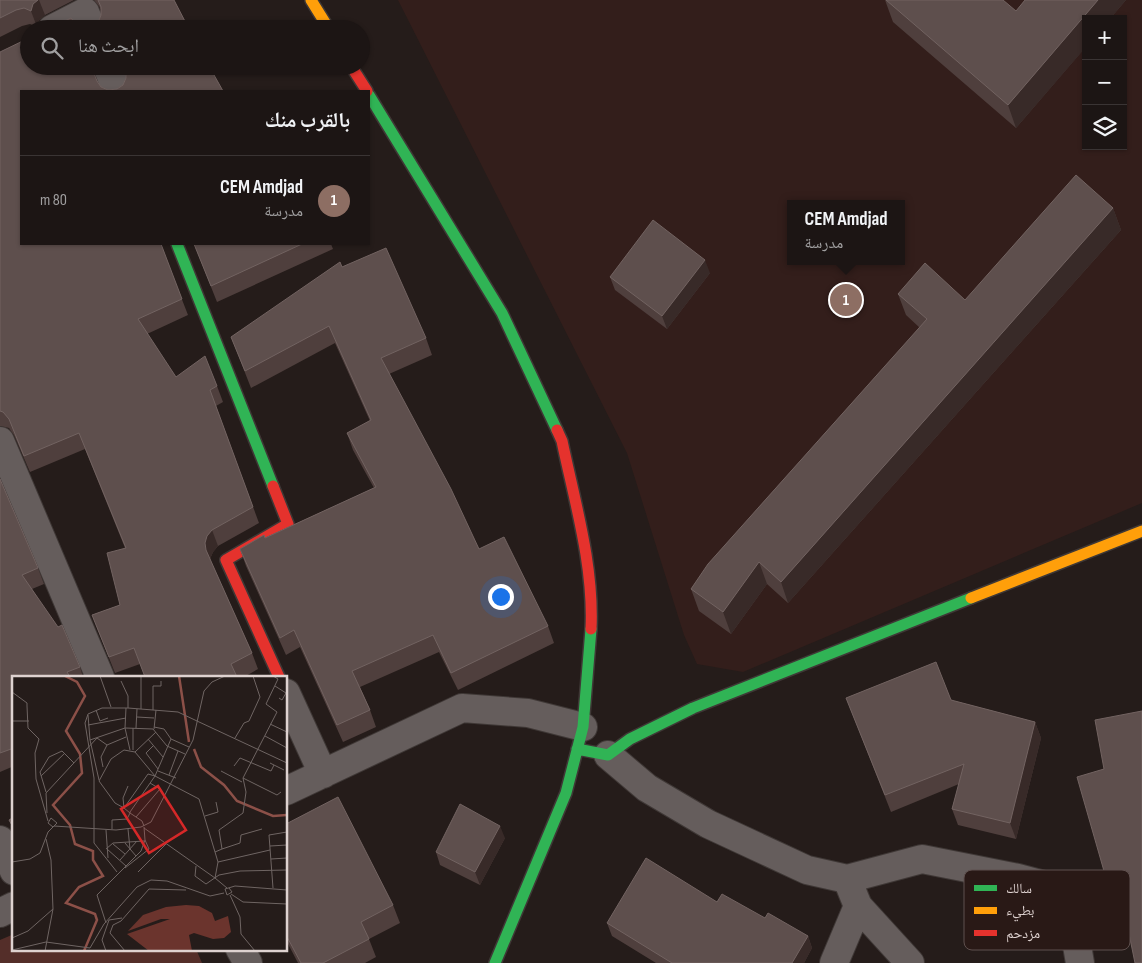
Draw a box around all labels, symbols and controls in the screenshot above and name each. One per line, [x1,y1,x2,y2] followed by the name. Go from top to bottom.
[1082,15,1127,150] map controls
[1082,15,1127,60] button: +
[20,20,370,75] search box
[38,34,66,62] icon: search
[78,35,139,58] text: ابحث هنا
[1082,60,1127,105] button: −
[1082,105,1127,150] button: layers
[265,108,350,133] text: بالقرب منك
[220,176,303,199] text: CEM Amdjad
[40,191,67,210] text: 80 m
[331,191,337,210] text: 1
[787,200,905,265] popup
[264,202,303,221] text: مدرسة
[805,208,888,231] text: CEM Amdjad
[805,234,843,253] text: مدرسة
[830,281,862,319] pin: 1
[488,584,514,610] your location
[12,676,288,950] inset map
[964,870,1130,950] legend
[1006,880,1032,897] text: سالك
[1006,902,1035,922] text: بطيء
[1006,925,1040,943] text: مزدحم

